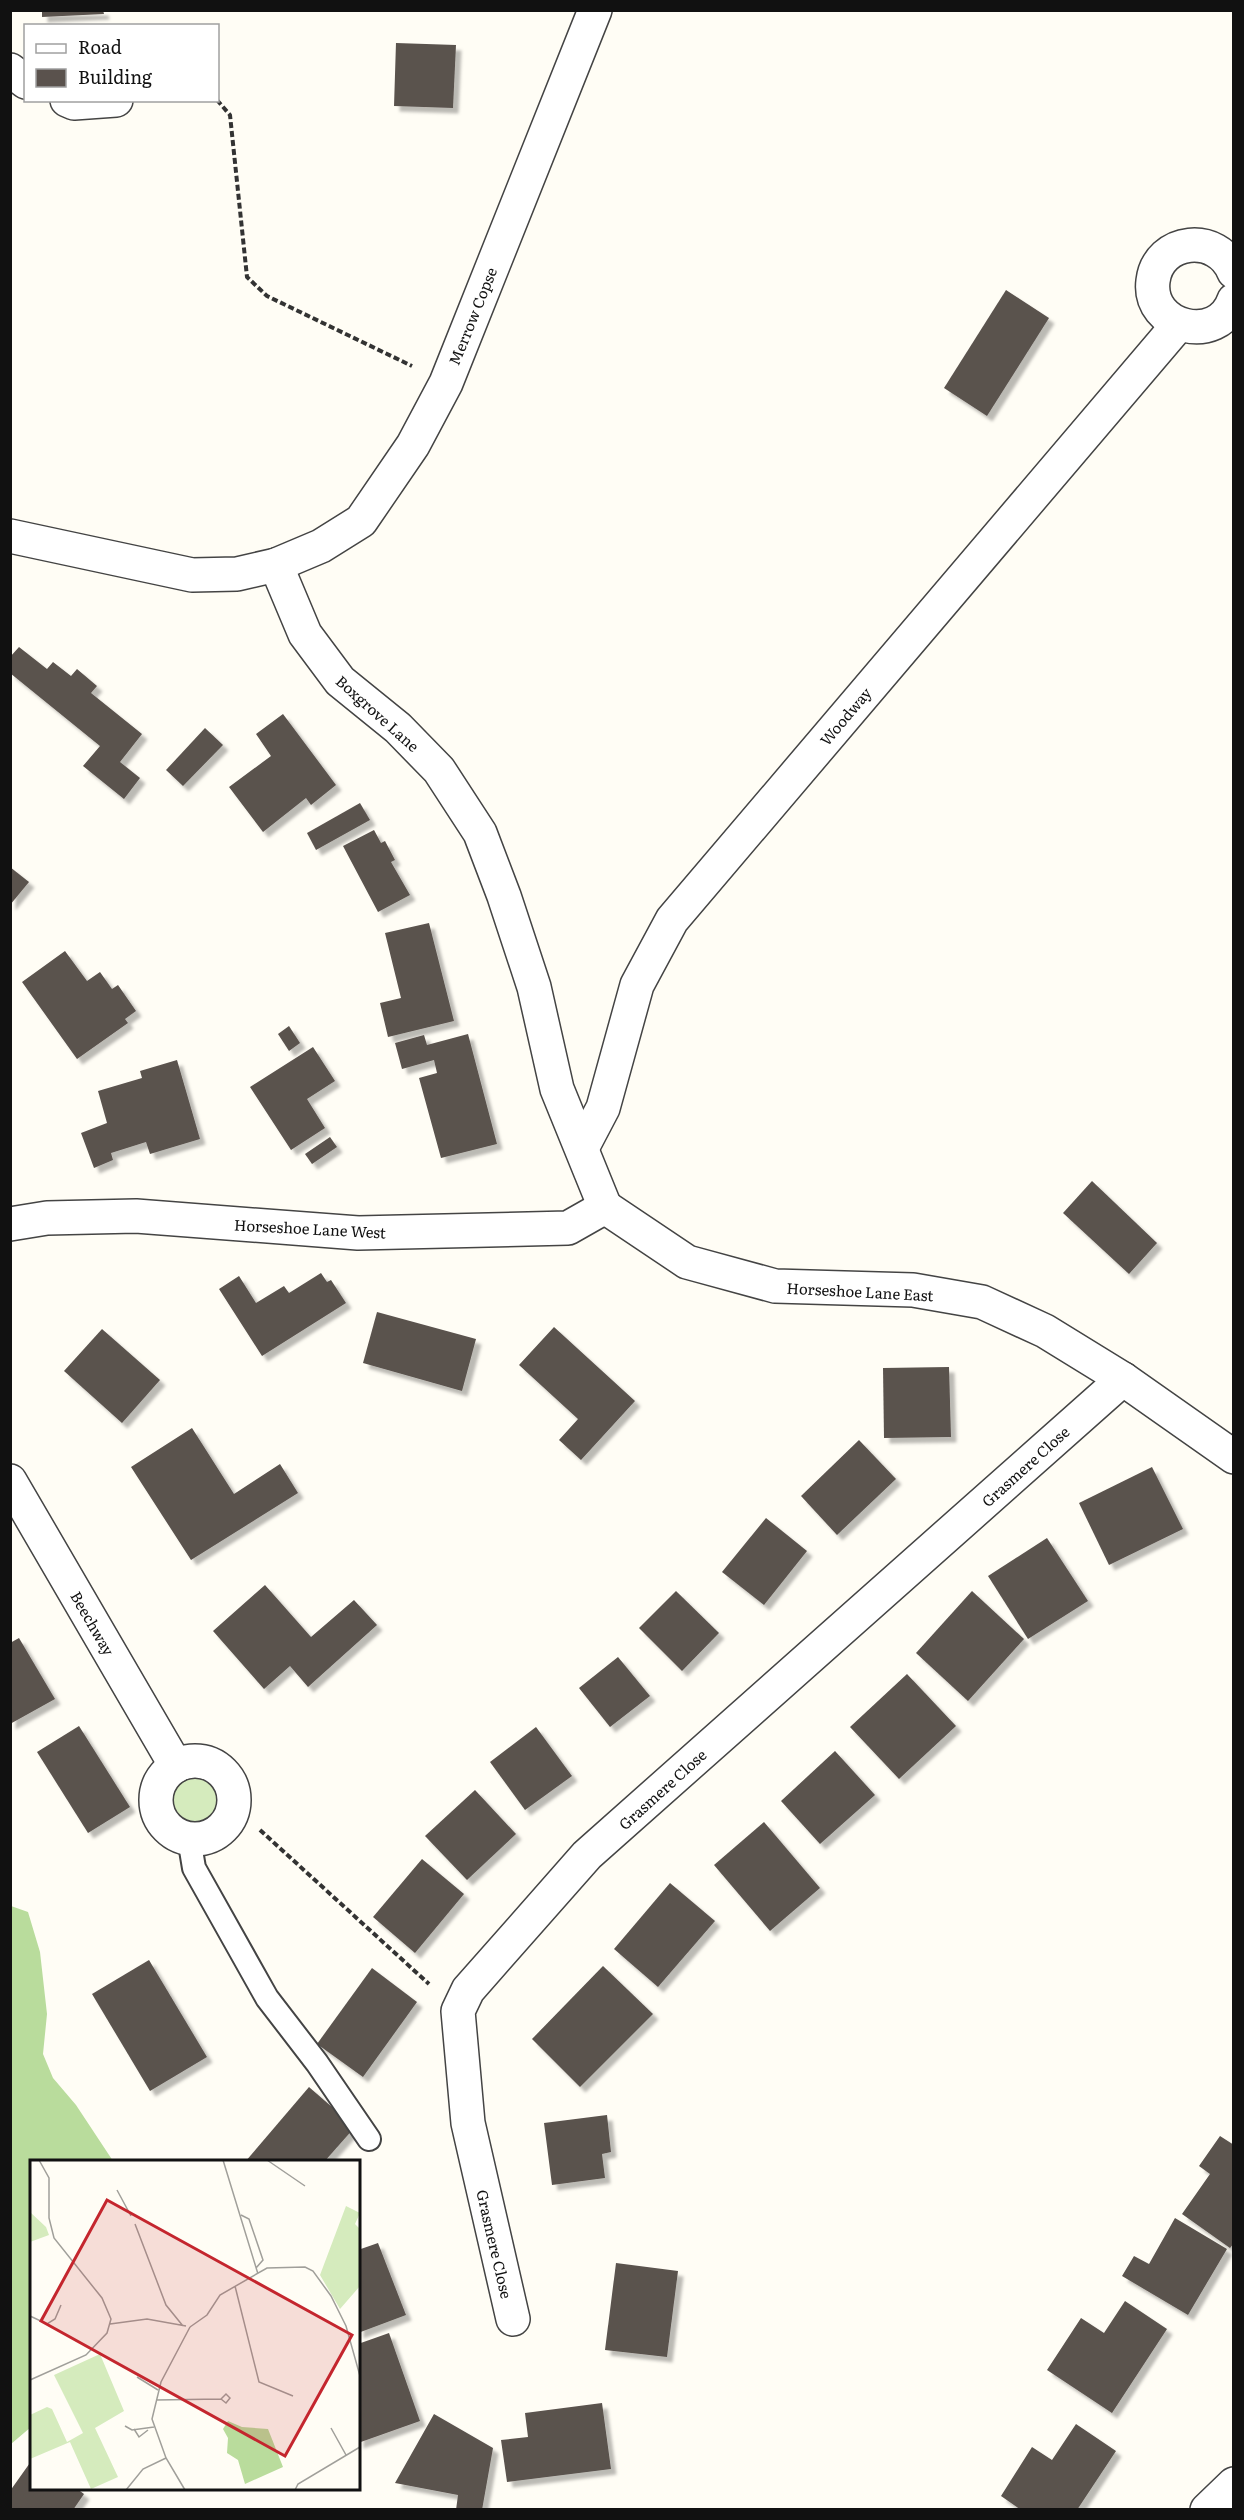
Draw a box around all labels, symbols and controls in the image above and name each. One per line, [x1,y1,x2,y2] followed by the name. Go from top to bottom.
[24,24,219,102] legend
[78,33,122,60] text: Road
[78,63,153,90] text: Building
[442,263,502,368] street label: Merrow Copse
[331,669,425,757] street label: Boxgrove Lane
[814,681,877,750] street label: Woodway
[233,1213,387,1243] street label: Horseshoe Lane West
[786,1276,934,1306] street label: Horseshoe Lane East
[976,1420,1074,1512] street label: Grasmere Close
[65,1587,121,1660] street label: Beechway
[613,1743,711,1835] street label: Grasmere Close
[30,2160,360,2490] inset map
[471,2187,519,2301] street label: Grasmere Close

